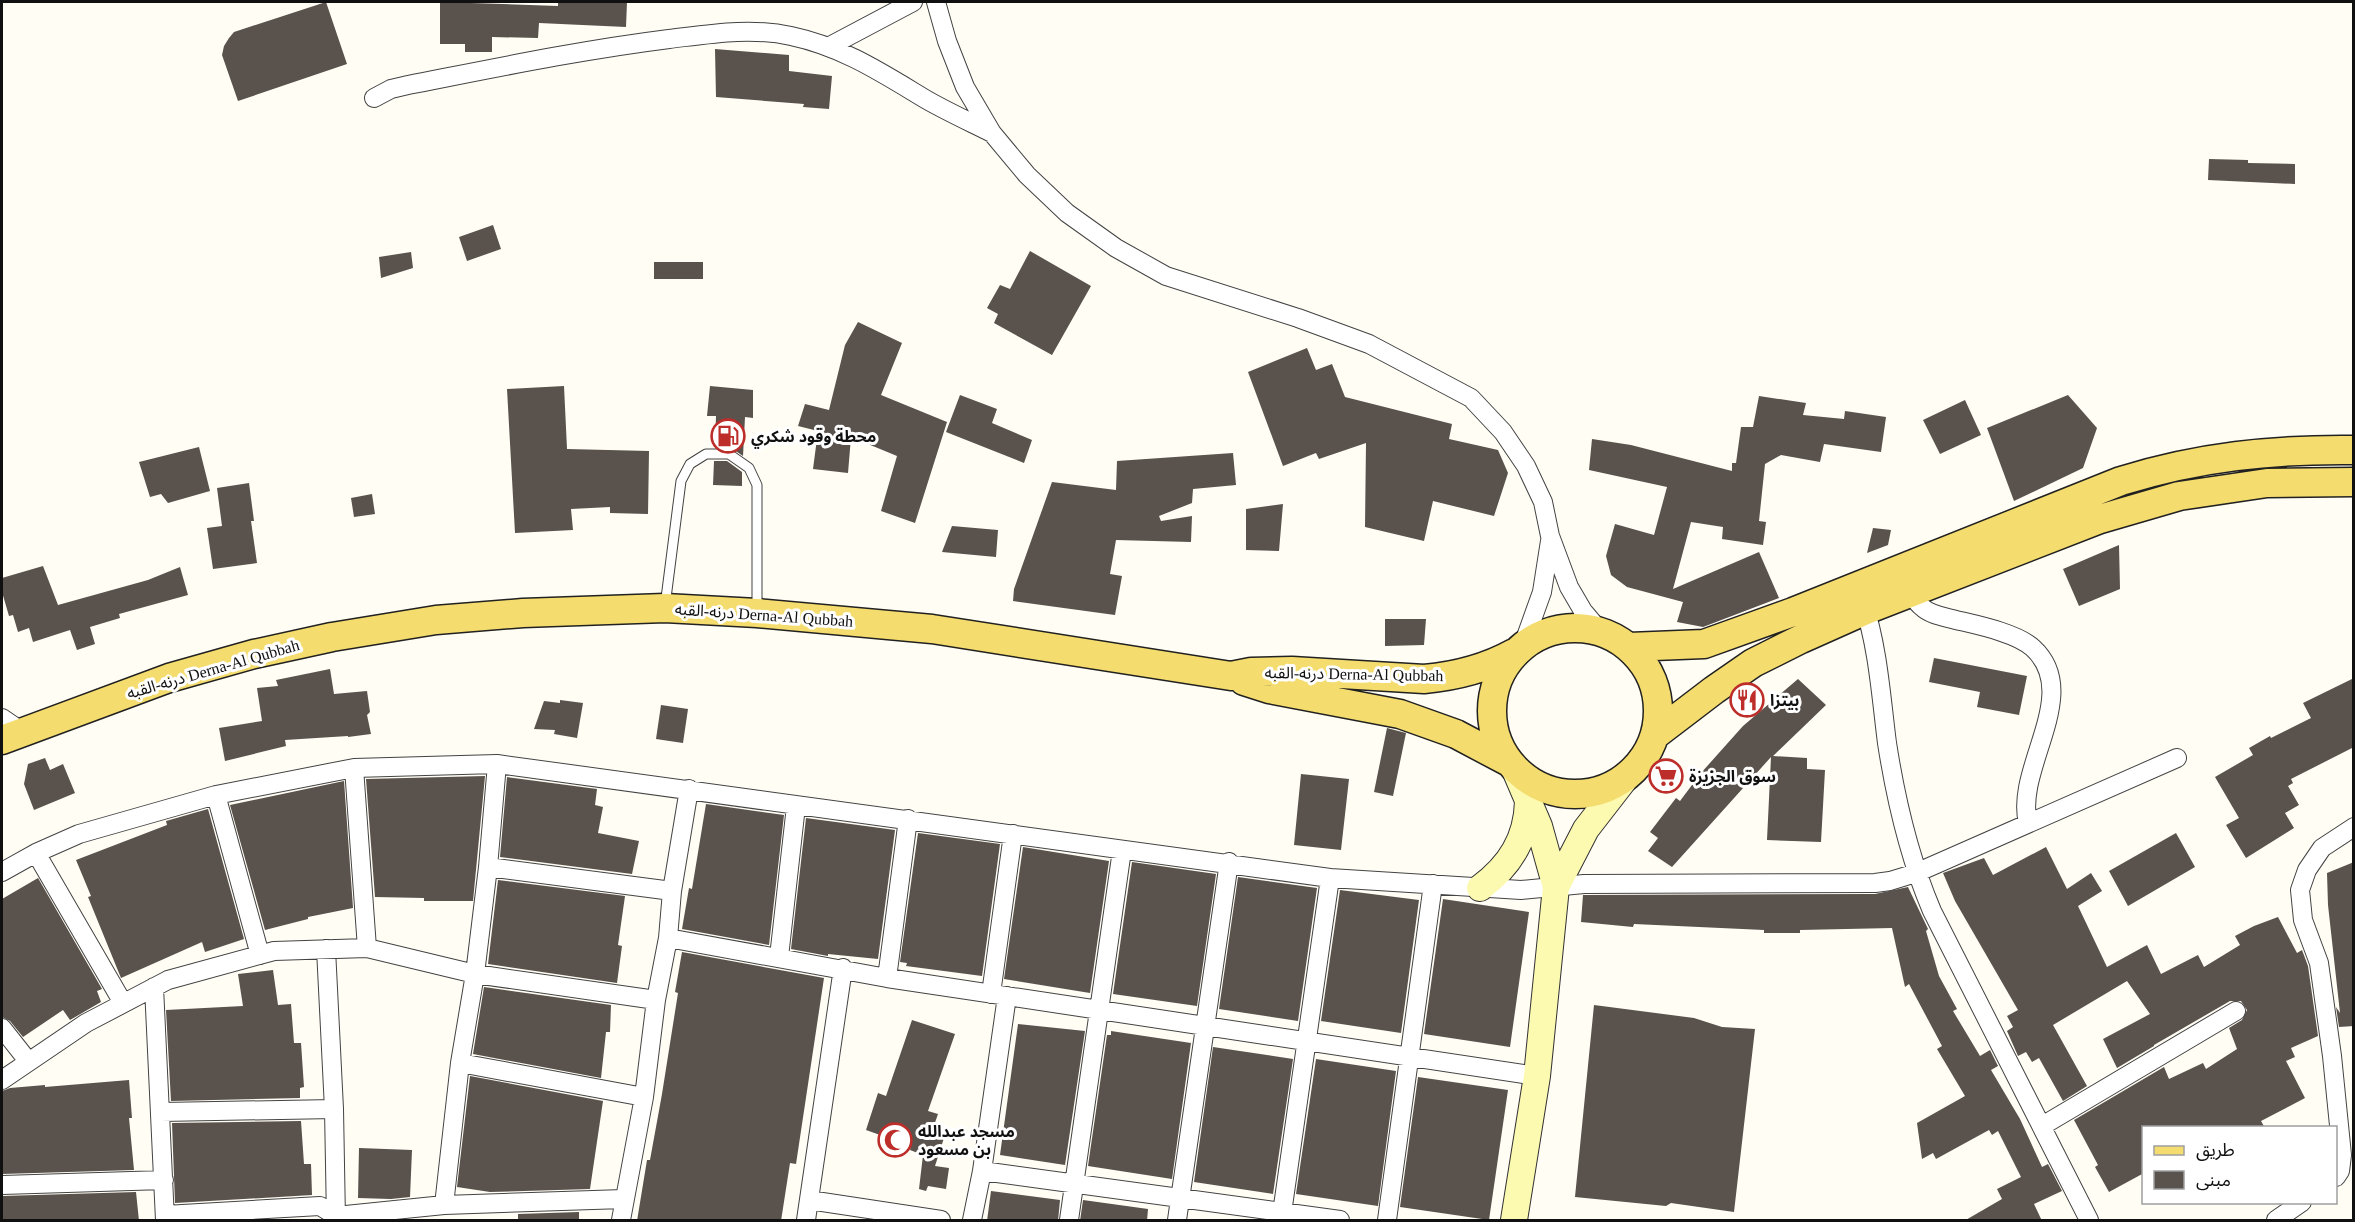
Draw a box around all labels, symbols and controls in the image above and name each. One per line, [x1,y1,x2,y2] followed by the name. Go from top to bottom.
[710,418,746,454] fuel station icon: محطة وقود شكري
[751,427,876,449] place label: محطة وقود شكري
[674,600,854,631] street label: درنه-القبه Derna-Al Qubbah
[125,636,301,703] street label: درنه-القبه Derna-Al Qubbah
[1265,664,1443,685] street label: درنه-القبه Derna-Al Qubbah
[1729,682,1765,718] restaurant icon: بيتزا
[1770,692,1799,710] place label: بيتزا
[1648,758,1684,794] supermarket icon: سوق الجزيزة
[1689,768,1776,786] place label: سوق الجزيزة
[877,1122,913,1158] mosque icon: مسجد عبدالله بن مسعود
[918,1123,1015,1159] place label: مسجد عبدالله بن مسعود
[2142,1126,2337,1204] legend
[2196,1140,2235,1161] text: طريق
[2196,1170,2231,1191] text: مبنى

